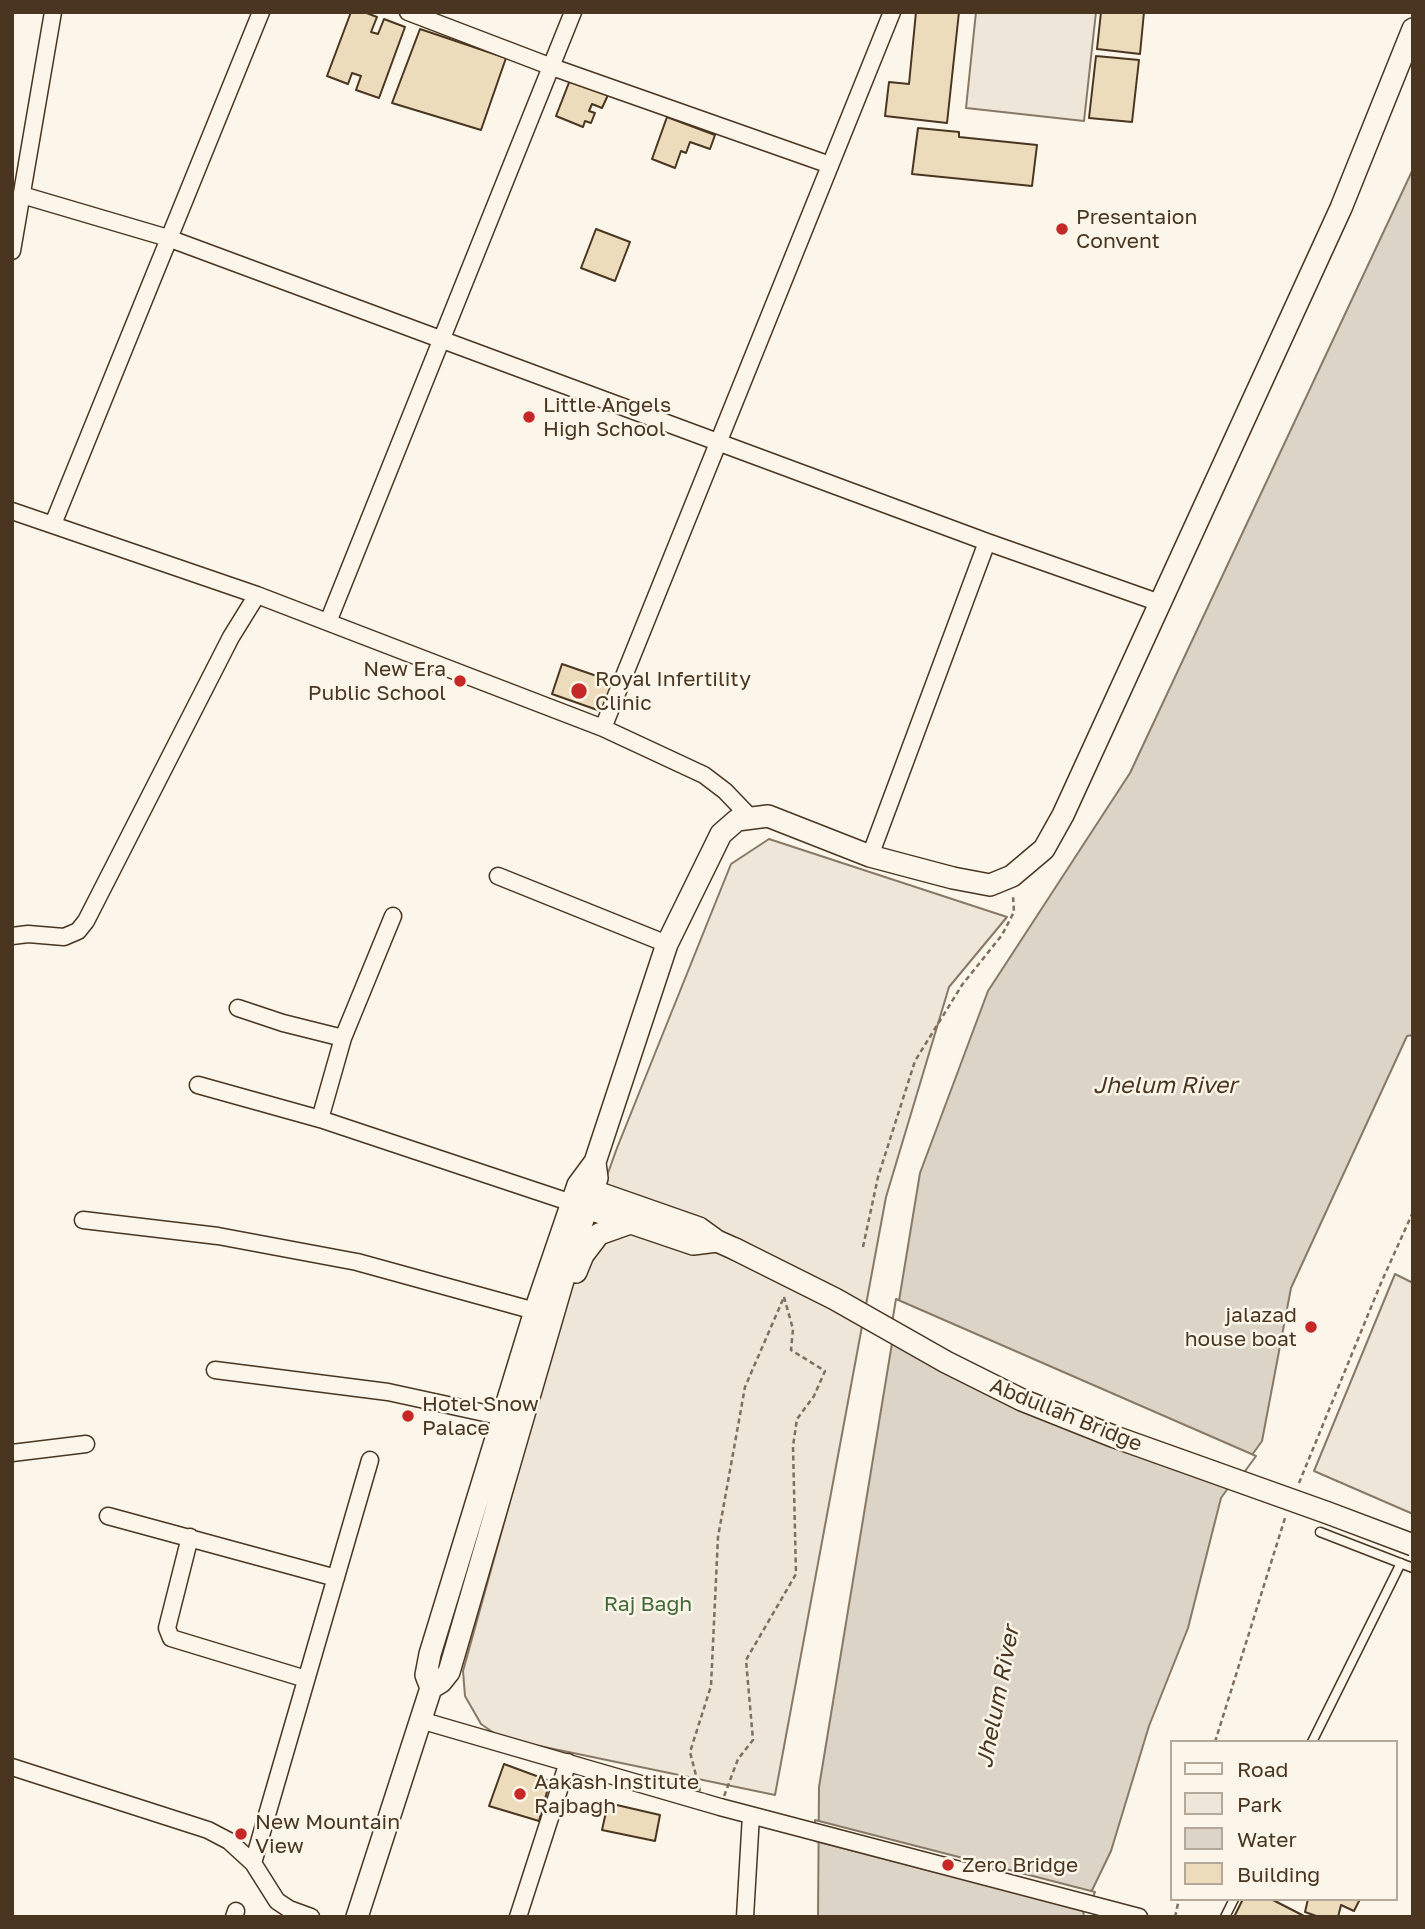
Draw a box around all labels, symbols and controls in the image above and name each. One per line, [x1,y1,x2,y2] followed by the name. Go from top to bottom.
[1076,204,1197,254] place label: Presentaion Convent
[1054,221,1070,237] marker: Presentaion Convent
[543,392,671,442] place label: Little Angels High School
[521,409,537,425] marker: Little Angels High School
[308,656,446,706] place label: New Era Public School
[595,666,751,716] place label: Royal Infertility Clinic
[452,673,468,689] marker: New Era Public School
[569,681,589,701] marker: Royal Infertility Clinic
[1093,1072,1237,1100] water label: Jhelum River
[1185,1302,1297,1352] place label: jalazad house boat
[1303,1319,1319,1335] marker: jalazad house boat
[986,1373,1146,1457] street label: Abdullah Bridge
[422,1391,539,1441] place label: Hotel Snow Palace
[400,1408,416,1424] marker: Hotel Snow Palace
[604,1591,692,1617] park label: Raj Bagh
[971,1624,1025,1770] water label: Jhelum River
[1170,1740,1397,1901] legend
[1237,1756,1288,1782] text: Road
[534,1769,699,1819] place label: Aakash Institute Rajbagh
[512,1786,528,1802] marker: Aakash Institute Rajbagh
[1237,1791,1282,1817] text: Park
[255,1809,400,1859] place label: New Mountain View
[233,1826,249,1842] marker: New Mountain View
[1237,1826,1297,1852] text: Water
[962,1852,1078,1878] place label: Zero Bridge
[940,1857,956,1873] marker: Zero Bridge
[1237,1861,1320,1887] text: Building

